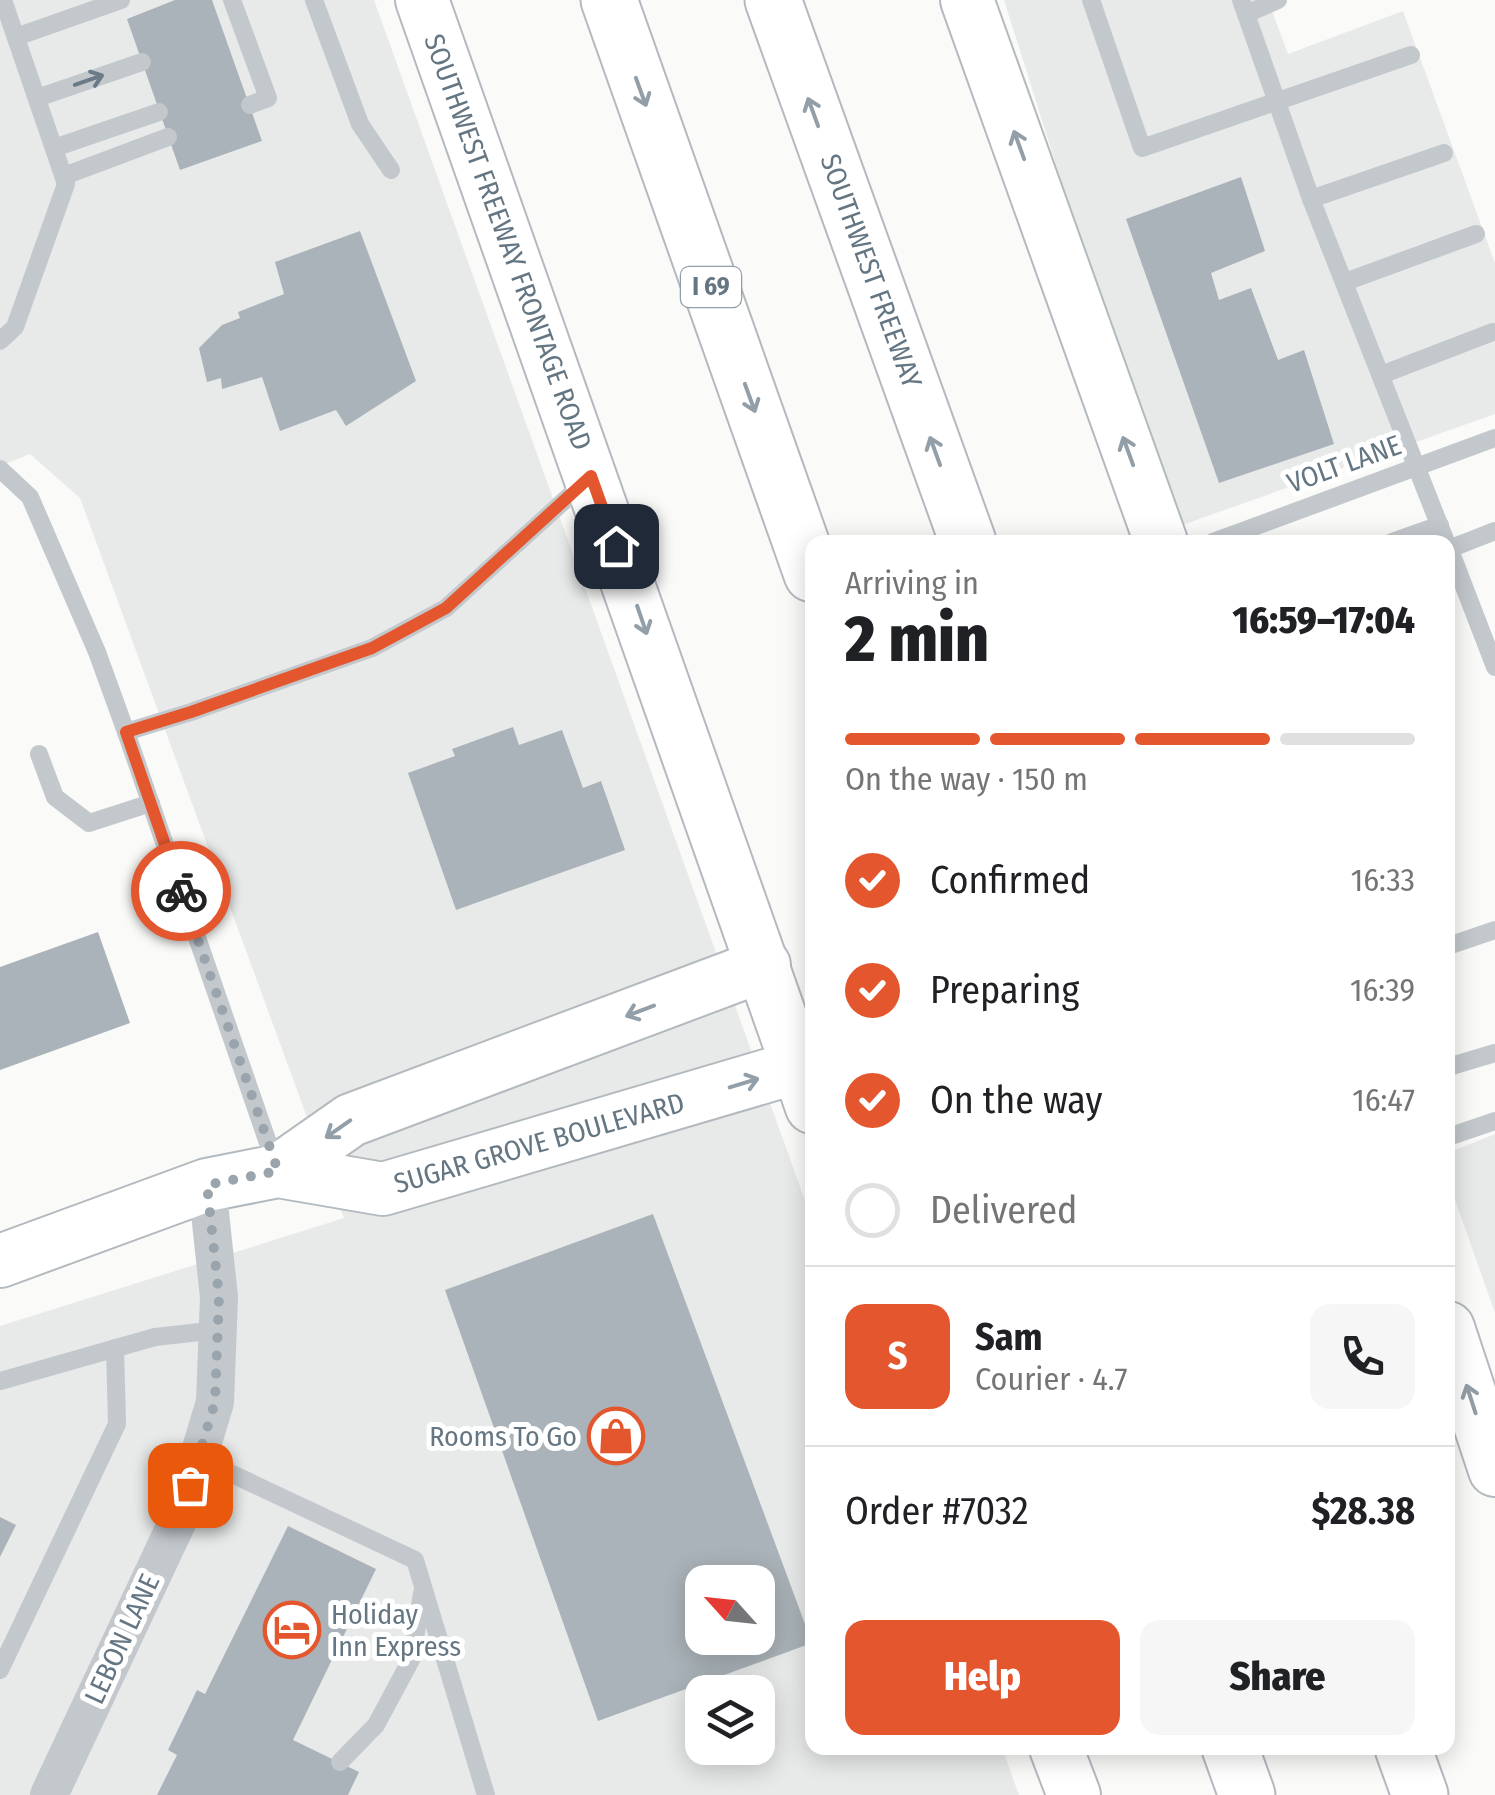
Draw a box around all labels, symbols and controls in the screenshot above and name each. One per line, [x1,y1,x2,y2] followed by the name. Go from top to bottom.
[417,30,599,454] street label: SOUTHWEST FREEWAY FRONTAGE ROAD
[73,69,105,87] one-way arrow
[633,75,651,106] one-way arrow
[803,98,821,129] one-way arrow
[1009,130,1027,161] one-way arrow
[813,150,929,393] street label: SOUTHWEST FREEWAY
[681,267,741,307] road number: I 69
[742,382,760,413] one-way arrow
[1283,428,1405,500] street label: VOLT LANE
[925,436,943,467] one-way arrow
[1118,436,1136,467] one-way arrow
[574,504,659,589] pin
[589,519,644,574] icon: home
[845,564,979,602] text: Arriving in
[1233,597,1415,643] text: 16:59–17:04
[845,600,989,678] text: 2 min
[634,603,652,635] one-way arrow
[845,760,1088,798] text: On the way · 150 m
[131,841,231,941] courier
[845,853,900,908] icon: check
[930,857,1090,903] text: Confirmed
[1351,861,1415,899] text: 16:33
[154,864,209,919] icon: bike
[845,963,900,1018] icon: check
[930,967,1079,1013] text: Preparing
[1350,971,1415,1009] text: 16:39
[625,1004,656,1022] one-way arrow
[727,1073,759,1091] one-way arrow
[845,1073,900,1128] icon: check
[930,1077,1102,1123] text: On the way
[1352,1081,1415,1119] text: 16:47
[390,1086,688,1200] street label: SUGAR GROVE BOULEVARD
[324,1118,352,1139] one-way arrow
[930,1187,1077,1233] text: Delivered
[1310,1304,1415,1409] button: phone
[975,1314,1043,1360] text: Sam
[888,1333,907,1379] text: S
[975,1360,1127,1398] text: Courier · 4.7
[1461,1384,1479,1416] one-way arrow
[586,1406,646,1466] shop icon: Rooms To Go
[429,1420,577,1453] place label: Rooms To Go
[148,1443,233,1528] pin
[163,1458,218,1513] icon: bag
[845,1488,1028,1534] text: Order #7032
[1311,1488,1415,1534] text: $28.38
[685,1565,775,1655] north arrow
[685,1565,775,1765] map controls
[78,1569,166,1709] street label: LEBON LANE
[331,1598,461,1663] place label: Holiday Inn Express
[262,1600,322,1660] hotel icon: Holiday Inn Express
[845,1620,1120,1735] button: Help
[1140,1620,1415,1735] button: Share
[685,1675,775,1765] button: layers

